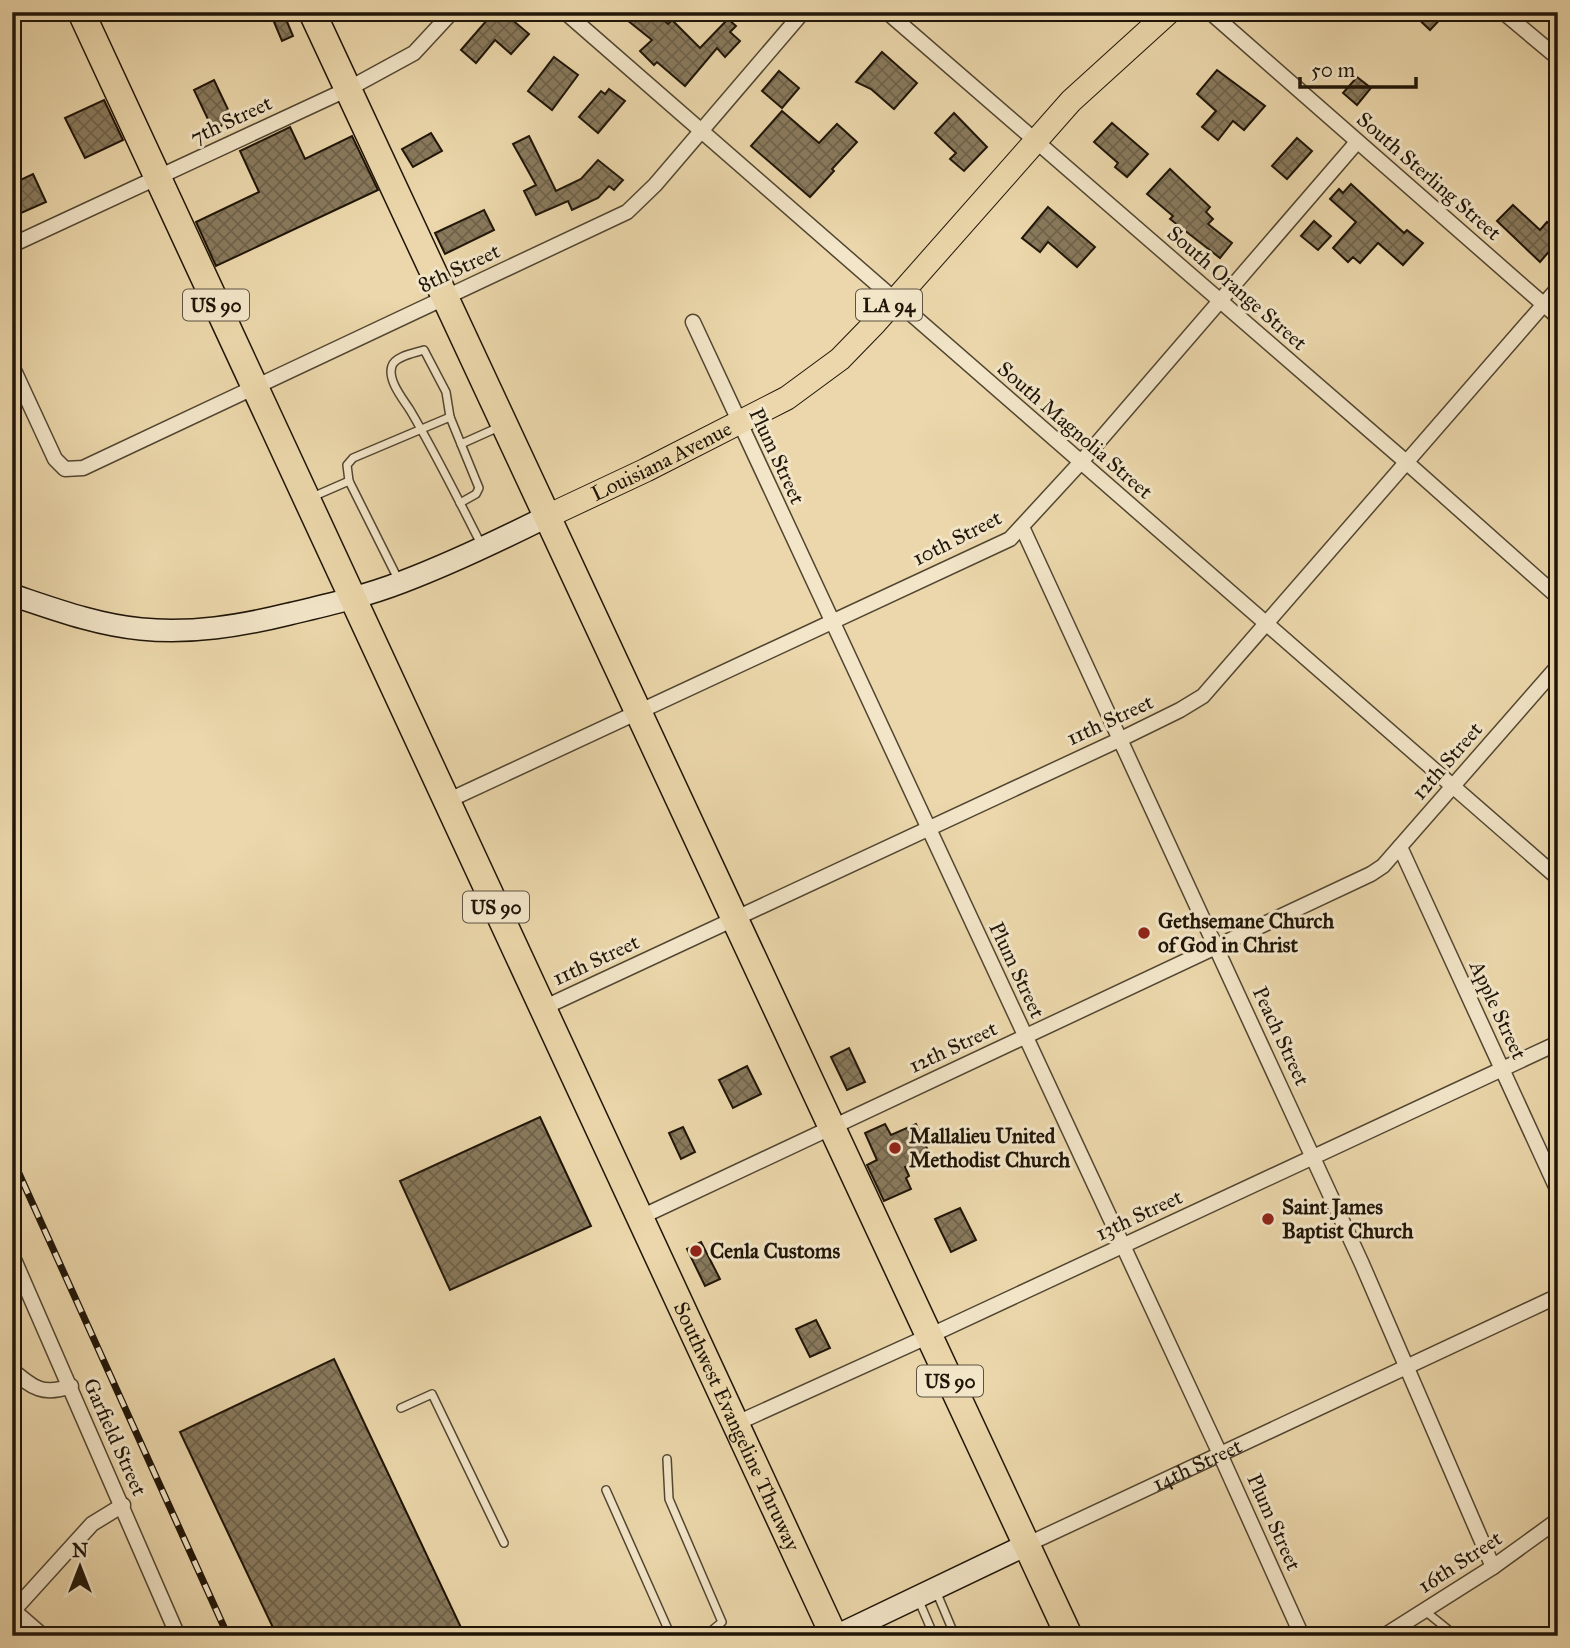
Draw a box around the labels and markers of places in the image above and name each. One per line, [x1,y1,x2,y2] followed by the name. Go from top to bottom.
[1158,908,1334,958] place label: Gethsemane Church of God in Christ
[1136,925,1152,941] marker: Gethsemane Church of God in Christ
[909,1123,1071,1173] place label: Mallalieu United Methodist Church
[887,1140,903,1156] marker: Mallalieu United Methodist Church
[1282,1194,1414,1244] place label: Saint James Baptist Church
[1260,1211,1276,1227] marker: Saint James Baptist Church
[710,1238,840,1264] place label: Cenla Customs
[688,1243,704,1259] marker: Cenla Customs

